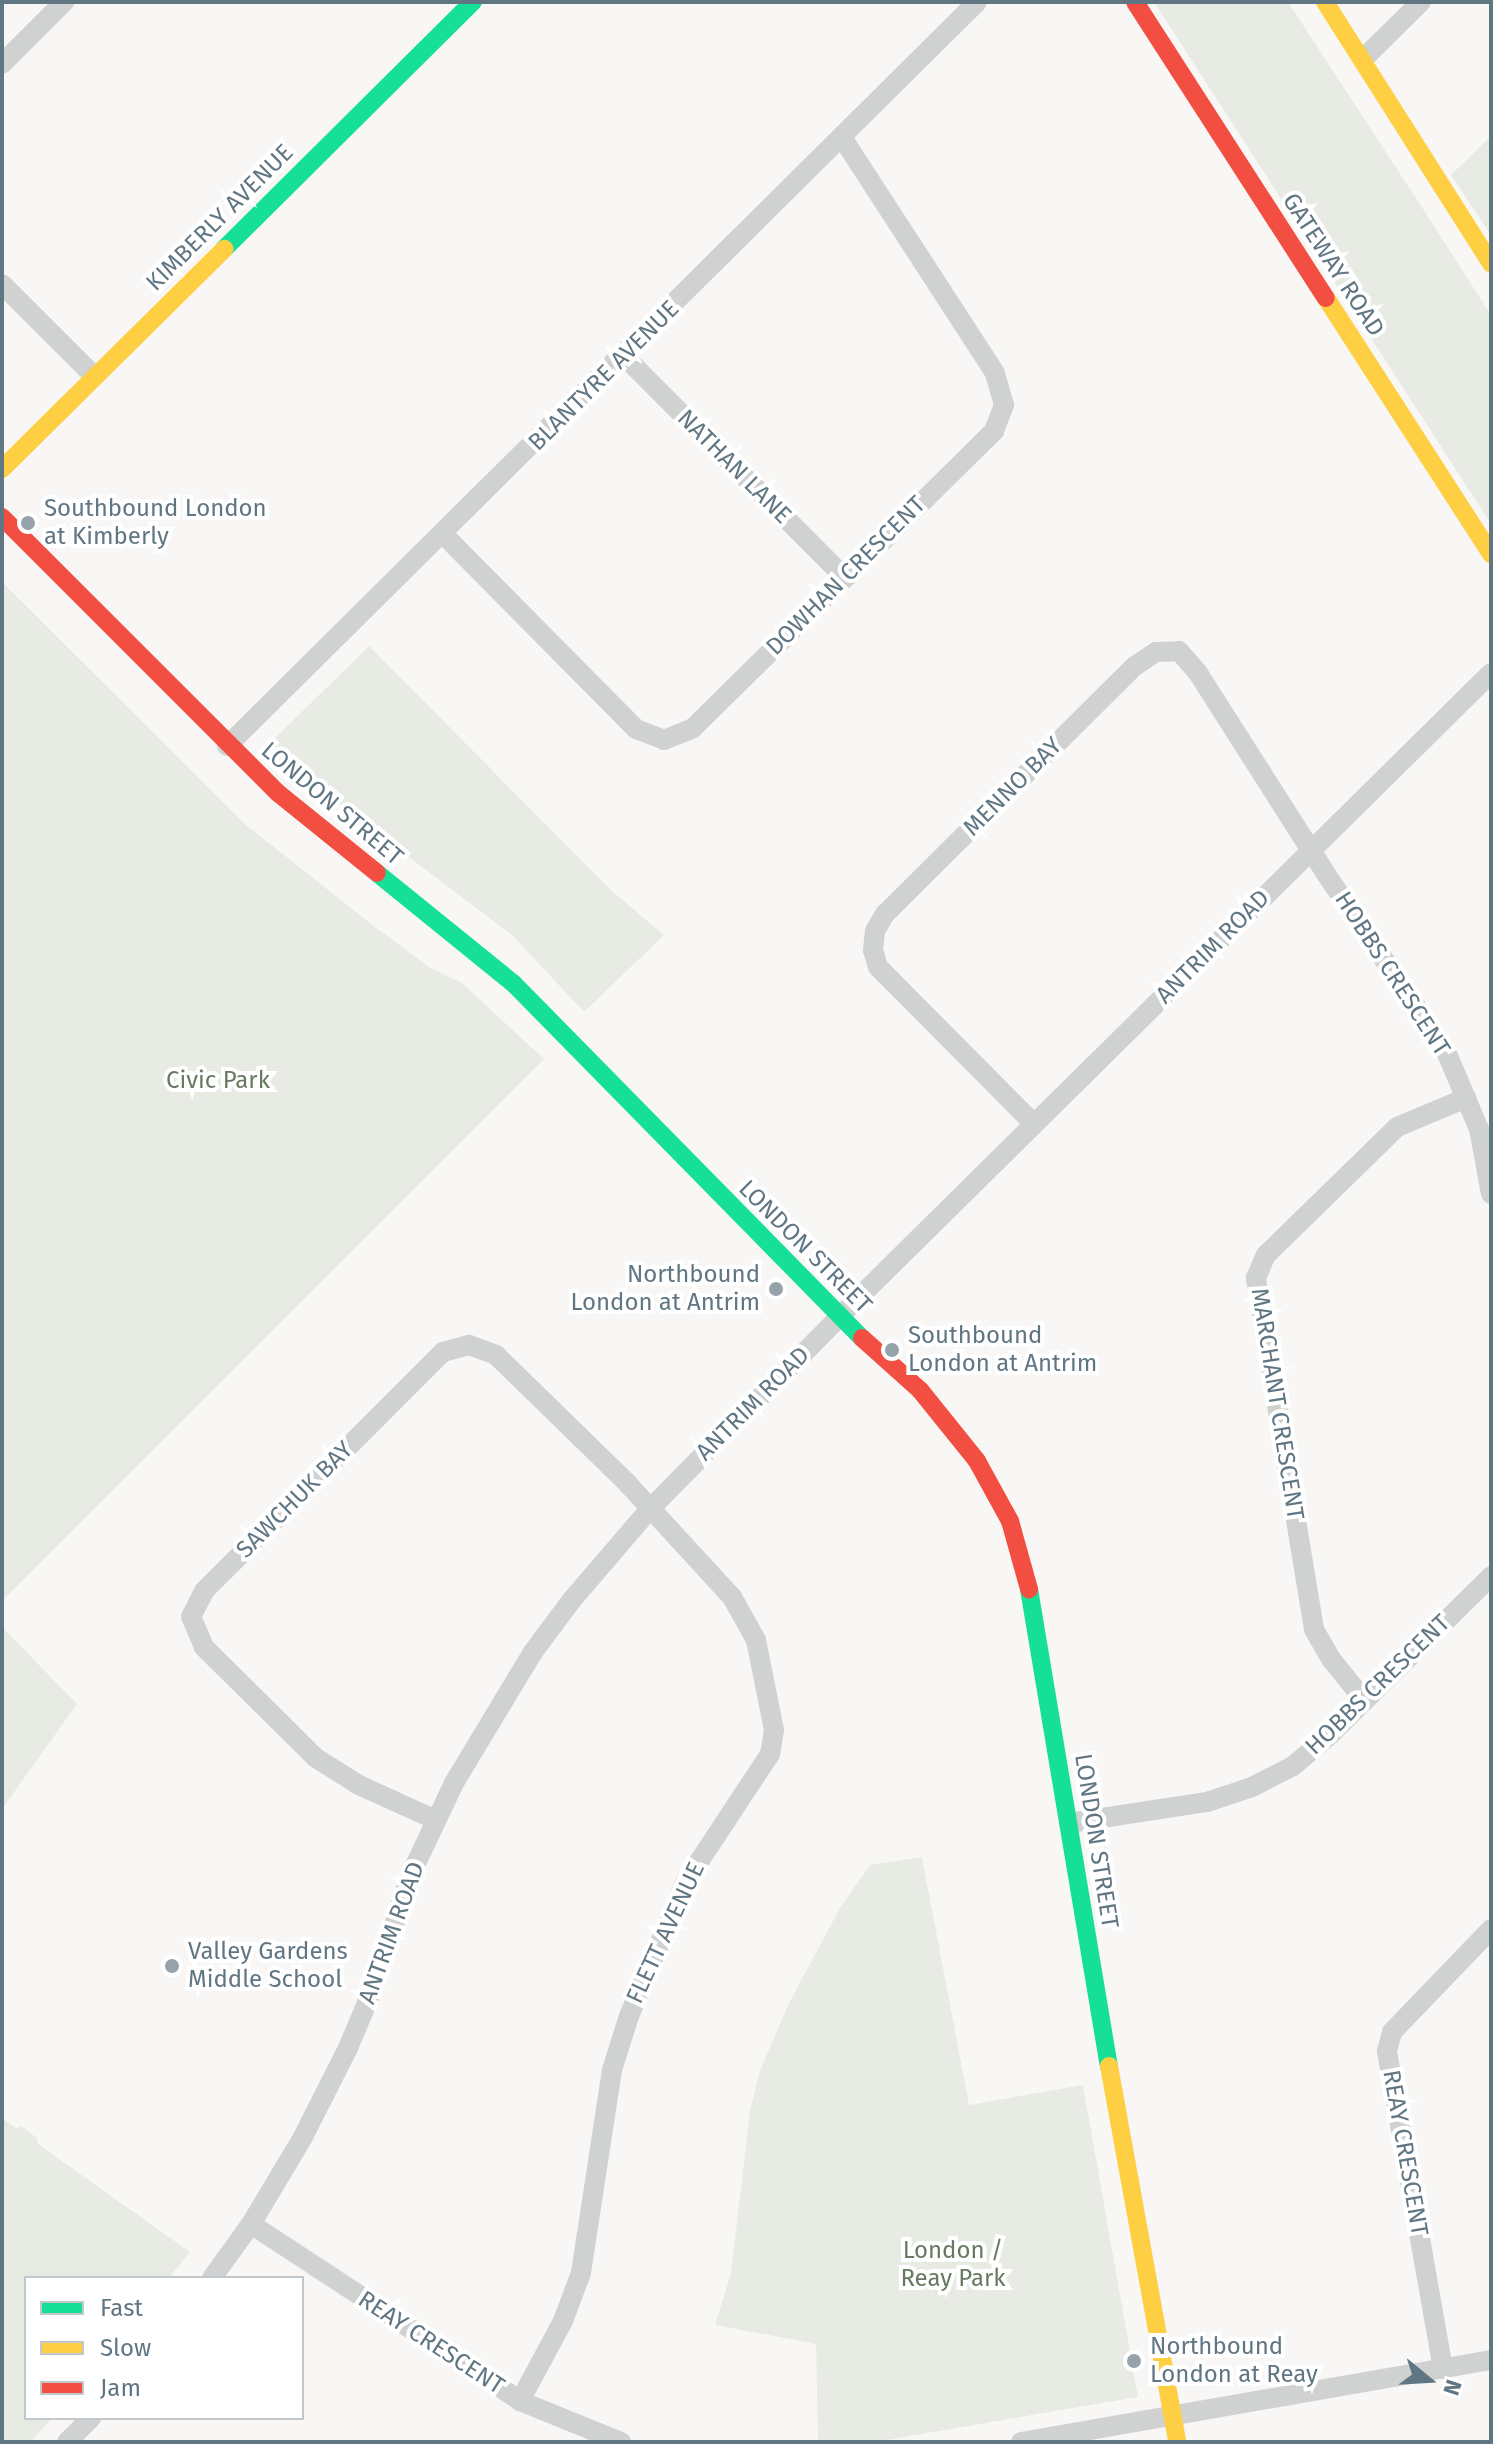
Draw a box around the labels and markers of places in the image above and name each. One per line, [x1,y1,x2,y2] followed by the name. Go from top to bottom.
[44,495,267,551] place label: Southbound London at Kimberly
[19,514,37,532] marker: Southbound London at Kimberly
[571,1261,760,1317] place label: Northbound London at Antrim
[767,1280,785,1298] marker: Northbound London at Antrim
[908,1322,1097,1378] place label: Southbound London at Antrim
[883,1341,901,1359] marker: Southbound London at Antrim
[188,1938,348,1994] place label: Valley Gardens Middle School
[163,1957,181,1975] marker: Valley Gardens Middle School
[1150,2333,1318,2389] place label: Northbound London at Reay
[1125,2352,1143,2370] marker: Northbound London at Reay

